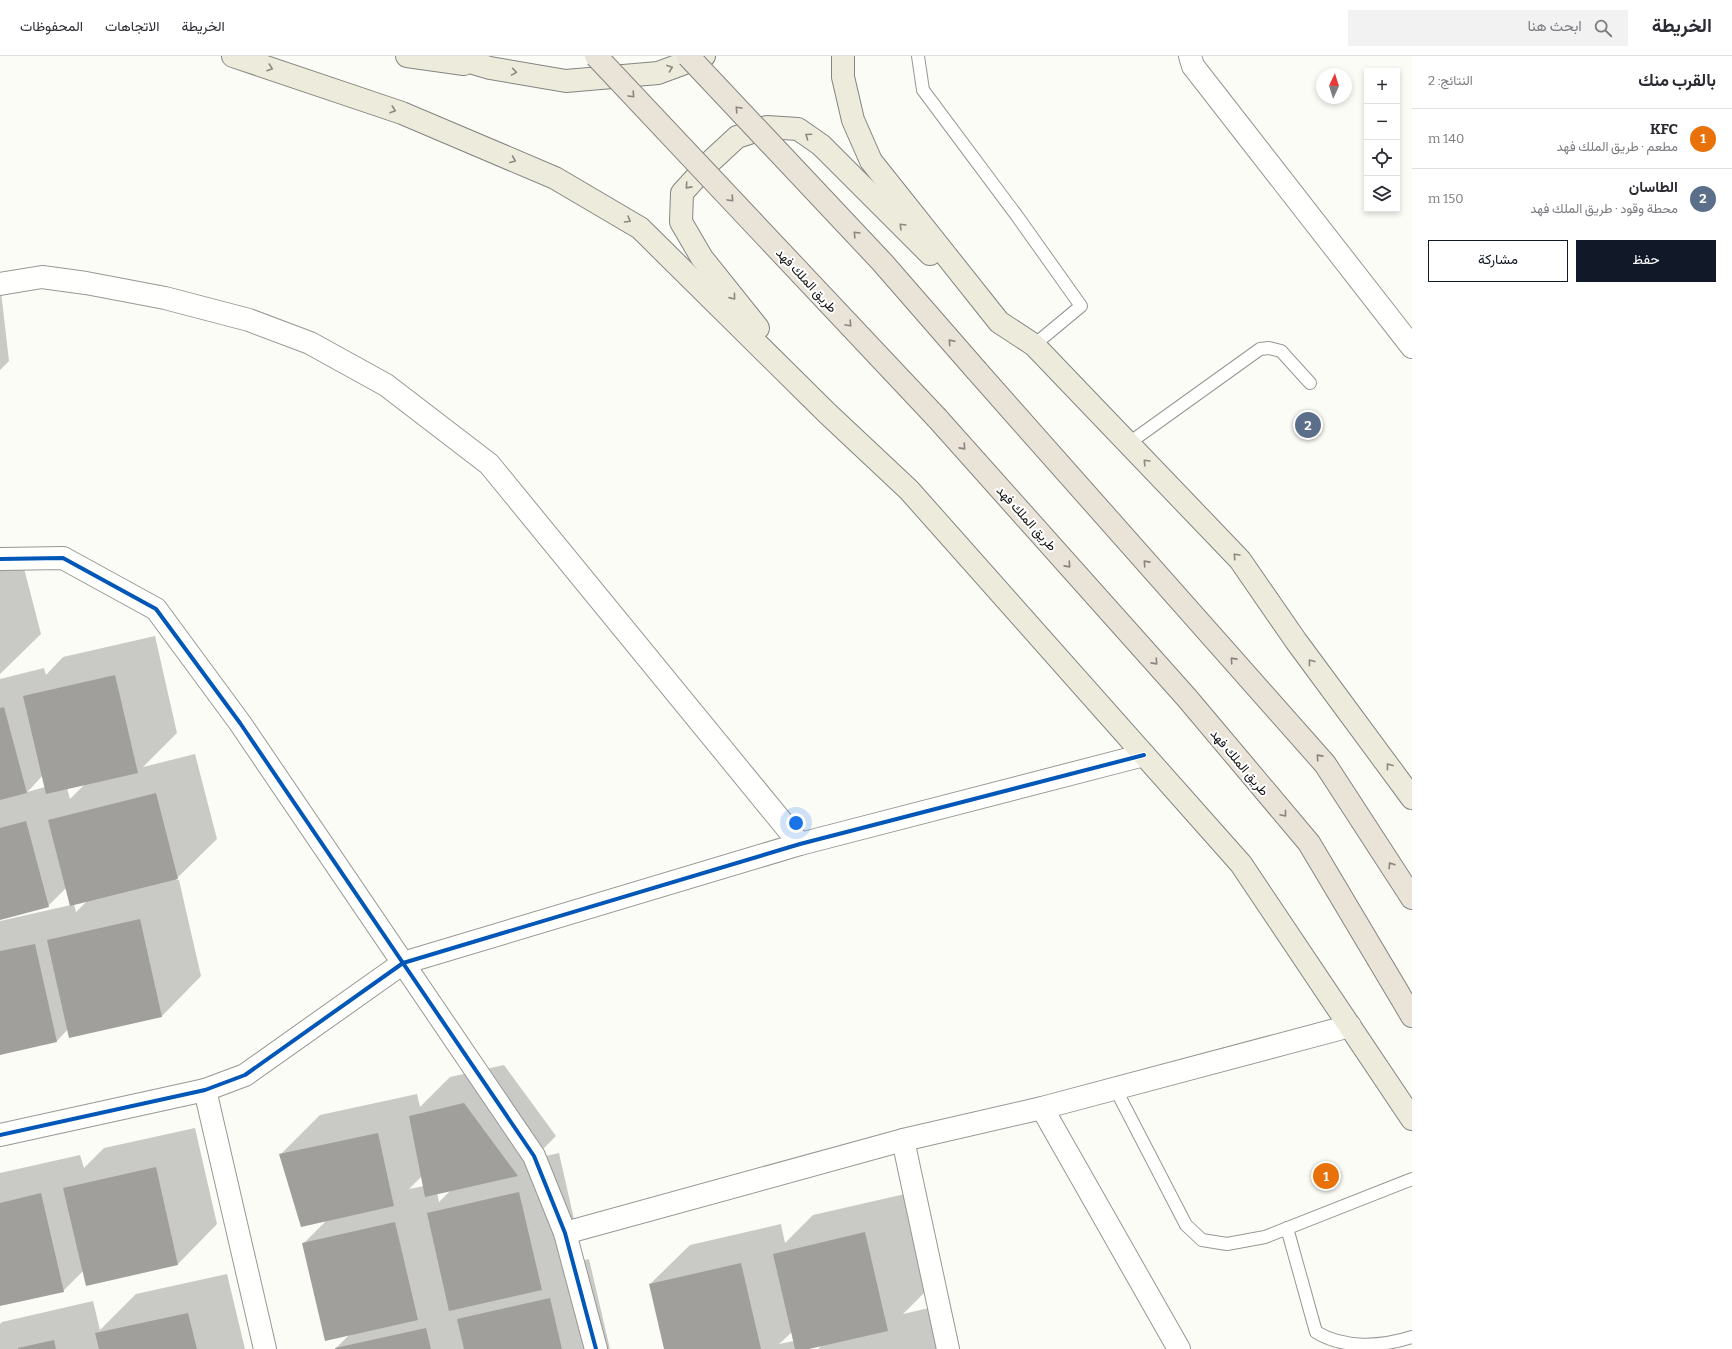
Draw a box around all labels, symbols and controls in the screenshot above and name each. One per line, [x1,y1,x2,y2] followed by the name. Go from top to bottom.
[1348,10,1628,46] search box
[1652,14,1712,37] text: الخريطة
[1527,17,1582,35] text: ابحث هنا
[1592,17,1614,39] icon: search
[20,18,83,35] text: المحفوظات
[105,18,159,35] text: الاتجاهات
[181,18,225,35] text: الخريطة
[266,64,273,72] one-way arrow
[667,65,674,73] one-way arrow
[511,67,517,76] one-way arrow
[1316,68,1352,104] north arrow
[1364,68,1400,212] map controls
[1364,68,1400,104] button: +
[1638,70,1716,91] text: بالقرب منك
[1428,73,1473,88] text: النتائج: 2
[628,90,635,98] one-way arrow
[1364,104,1400,140] button: −
[389,105,396,114] one-way arrow
[735,106,742,114] one-way arrow
[1650,120,1678,138] text: KFC
[1428,131,1464,146] text: 140 m
[1700,131,1706,146] text: 1
[805,133,812,141] one-way arrow
[1556,139,1678,154] text: مطعم · طريق الملك فهد
[1364,140,1400,176] button: locate
[508,155,516,163] one-way arrow
[1364,176,1400,212] button: layers
[1629,178,1678,196] text: الطاسان
[686,181,693,189] one-way arrow
[1428,191,1464,206] text: 150 m
[1699,191,1707,206] text: 2
[726,194,734,202] one-way arrow
[1530,201,1678,216] text: محطة وقود · طريق الملك فهد
[624,216,631,223] one-way arrow
[899,223,907,231] one-way arrow
[853,231,861,239] one-way arrow
[1428,240,1568,282] button: مشاركة
[1576,240,1716,282] button: حفظ
[772,245,840,316] street label: طريق الملك فهد
[729,292,736,300] one-way arrow
[845,320,852,327] one-way arrow
[949,339,956,347] one-way arrow
[1295,410,1321,440] pin: 2
[959,442,966,450] one-way arrow
[1144,459,1151,467] one-way arrow
[993,483,1060,555] street label: طريق الملك فهد
[1234,553,1241,561] one-way arrow
[1064,560,1071,568] one-way arrow
[1144,560,1151,567] one-way arrow
[1150,657,1157,665] one-way arrow
[1230,657,1237,665] one-way arrow
[1309,659,1316,666] one-way arrow
[1207,726,1272,799] street label: طريق الملك فهد
[1316,754,1324,762] one-way arrow
[1387,764,1394,771] one-way arrow
[1280,810,1287,817] one-way arrow
[786,813,806,833] your location
[1389,863,1396,870] one-way arrow
[1313,1161,1339,1191] pin: 1

